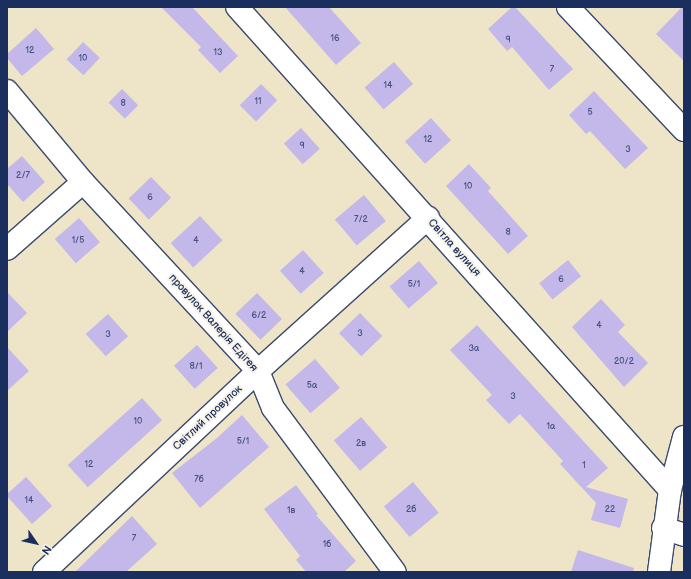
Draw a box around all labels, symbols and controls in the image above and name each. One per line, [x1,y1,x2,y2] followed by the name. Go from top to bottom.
[331,34,339,44] house number: 16
[505,35,511,45] house number: 9
[26,46,34,56] house number: 12
[213,48,223,58] house number: 13
[79,54,87,64] house number: 10
[550,65,554,75] house number: 7
[384,81,392,91] house number: 14
[255,97,261,107] house number: 11
[120,99,126,109] house number: 8
[587,108,593,118] house number: 5
[424,135,432,145] house number: 12
[299,141,305,151] house number: 9
[625,145,631,155] house number: 3
[16,171,30,181] house number: 2/7
[464,182,472,192] house number: 10
[147,193,153,203] house number: 6
[354,215,368,225] house number: 7/2
[425,217,483,279] street label: Світла вулиця
[505,228,511,238] house number: 8
[72,236,84,246] house number: 1/5
[193,236,199,246] house number: 4
[299,267,305,277] house number: 4
[166,271,260,375] street label: провулок Валерія Едігея
[558,275,564,285] house number: 6
[408,280,420,290] house number: 5/1
[252,311,266,321] house number: 6/2
[596,321,602,331] house number: 4
[357,329,363,339] house number: 3
[105,330,111,340] house number: 3
[469,344,479,354] house number: 3а
[614,357,634,367] house number: 20/2
[190,362,202,372] house number: 8/1
[307,381,317,391] house number: 5а
[171,383,245,453] street label: Світлий провулок
[510,392,516,402] house number: 3
[134,417,142,427] house number: 10
[547,422,555,432] house number: 1а
[237,437,249,447] house number: 5/1
[356,439,366,449] house number: 2в
[85,460,93,470] house number: 12
[582,461,586,471] house number: 1
[194,475,204,485] house number: 7б
[25,496,33,506] house number: 14
[406,505,416,515] house number: 2б
[605,505,615,515] house number: 22
[287,506,295,516] house number: 1в
[16,523,56,563] north arrow
[132,534,136,544] house number: 7
[323,540,331,550] house number: 1б
[39,543,54,557] text: N

